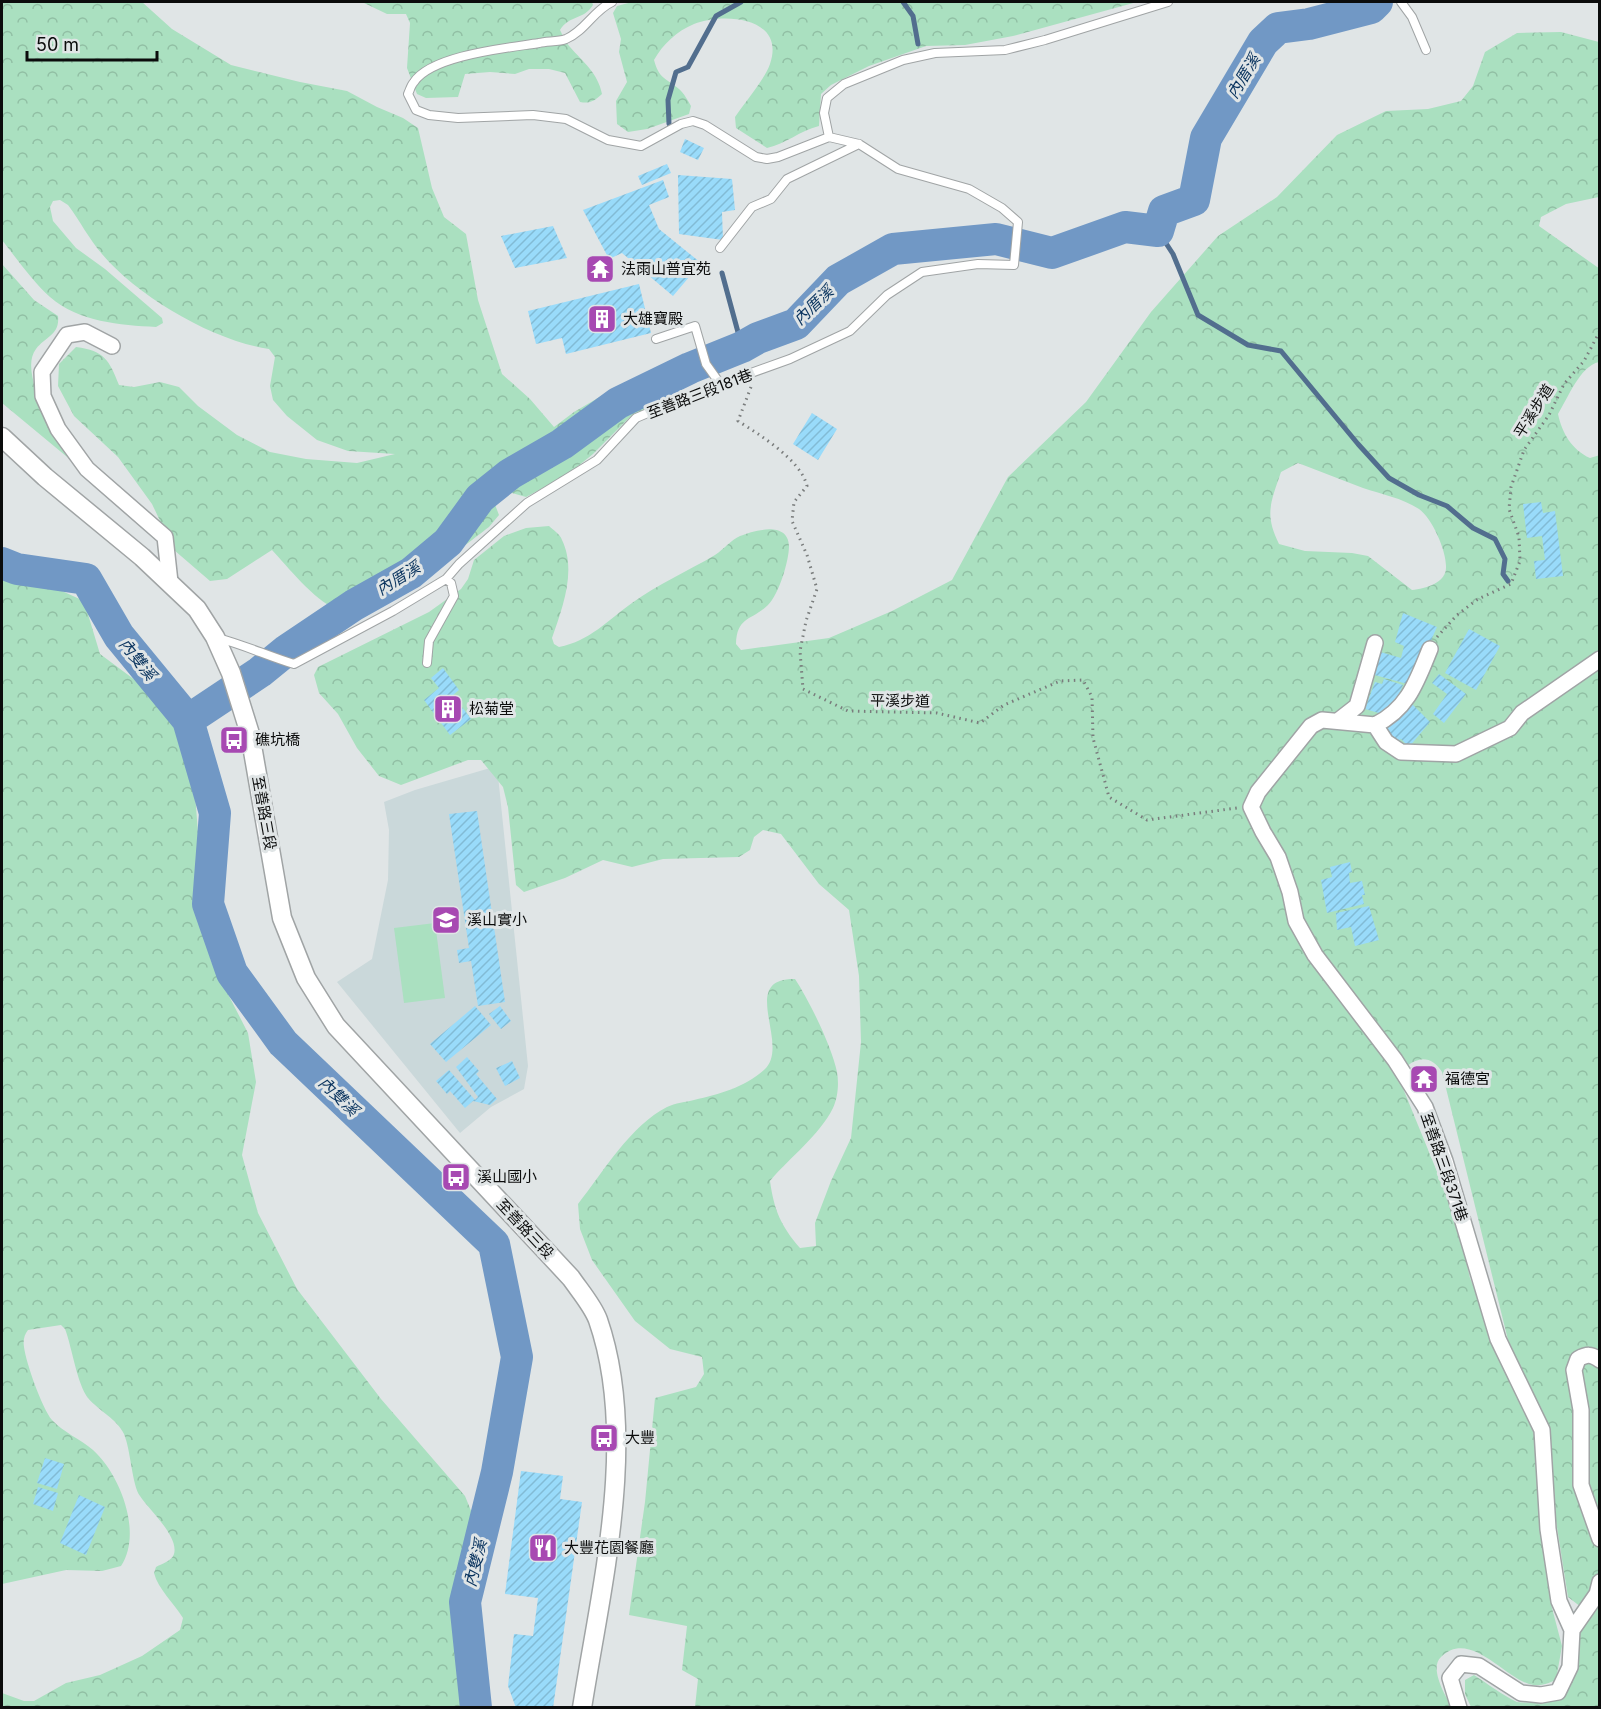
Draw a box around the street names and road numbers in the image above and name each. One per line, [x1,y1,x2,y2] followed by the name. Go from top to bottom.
[644,365,755,422] street label: 至善路三段181巷
[1510,380,1558,441] street label: 平溪步道
[870,690,930,711] street label: 平溪步道
[249,774,280,852] street label: 至善路三段
[1417,1110,1472,1224] street label: 至善路三段371巷
[493,1195,558,1263] street label: 至善路三段

